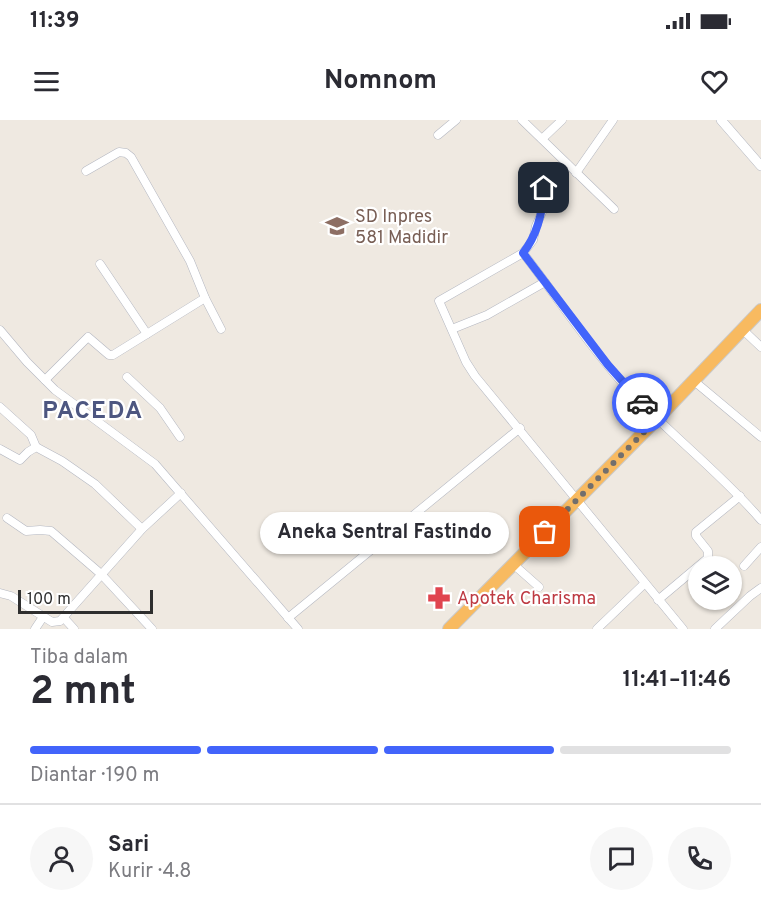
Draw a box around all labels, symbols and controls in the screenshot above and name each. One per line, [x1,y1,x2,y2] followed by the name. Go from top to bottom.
[30,8,80,35] text: 11:39
[324,64,437,98] text: Nomnom
[30,65,63,98] icon: menu
[698,65,731,98] icon: heart
[518,162,569,213] pin
[527,171,560,204] icon: home
[355,206,448,250] place label: SD Inpres 581 Madidir
[324,213,350,239] school or university icon: SD Inpres 581 Madidir
[612,373,672,433] courier
[626,387,659,420] icon: car
[42,397,144,427] district label: PACEDA
[519,506,570,557] pin
[260,511,509,553] callout: Aneka Sentral Fastindo
[528,515,561,548] icon: bag
[277,520,492,546] text: Aneka Sentral Fastindo
[688,556,742,610] map controls
[688,556,742,610] button: layers
[426,585,452,611] pharmacy icon: Apotek Charisma
[18,587,153,615] scale bar
[457,588,596,611] place label: Apotek Charisma
[27,590,71,610] text: 100 m
[30,645,128,671] text: Tiba dalam
[623,667,731,694] text: 11:41–11:46
[30,669,136,718] text: 2 mnt
[30,763,160,789] text: Diantar · 190 m
[30,827,93,890] button: person
[590,827,653,890] button: chat
[668,827,731,890] button: phone
[108,832,149,859] text: Sari
[108,859,192,885] text: Kurir · 4.8

